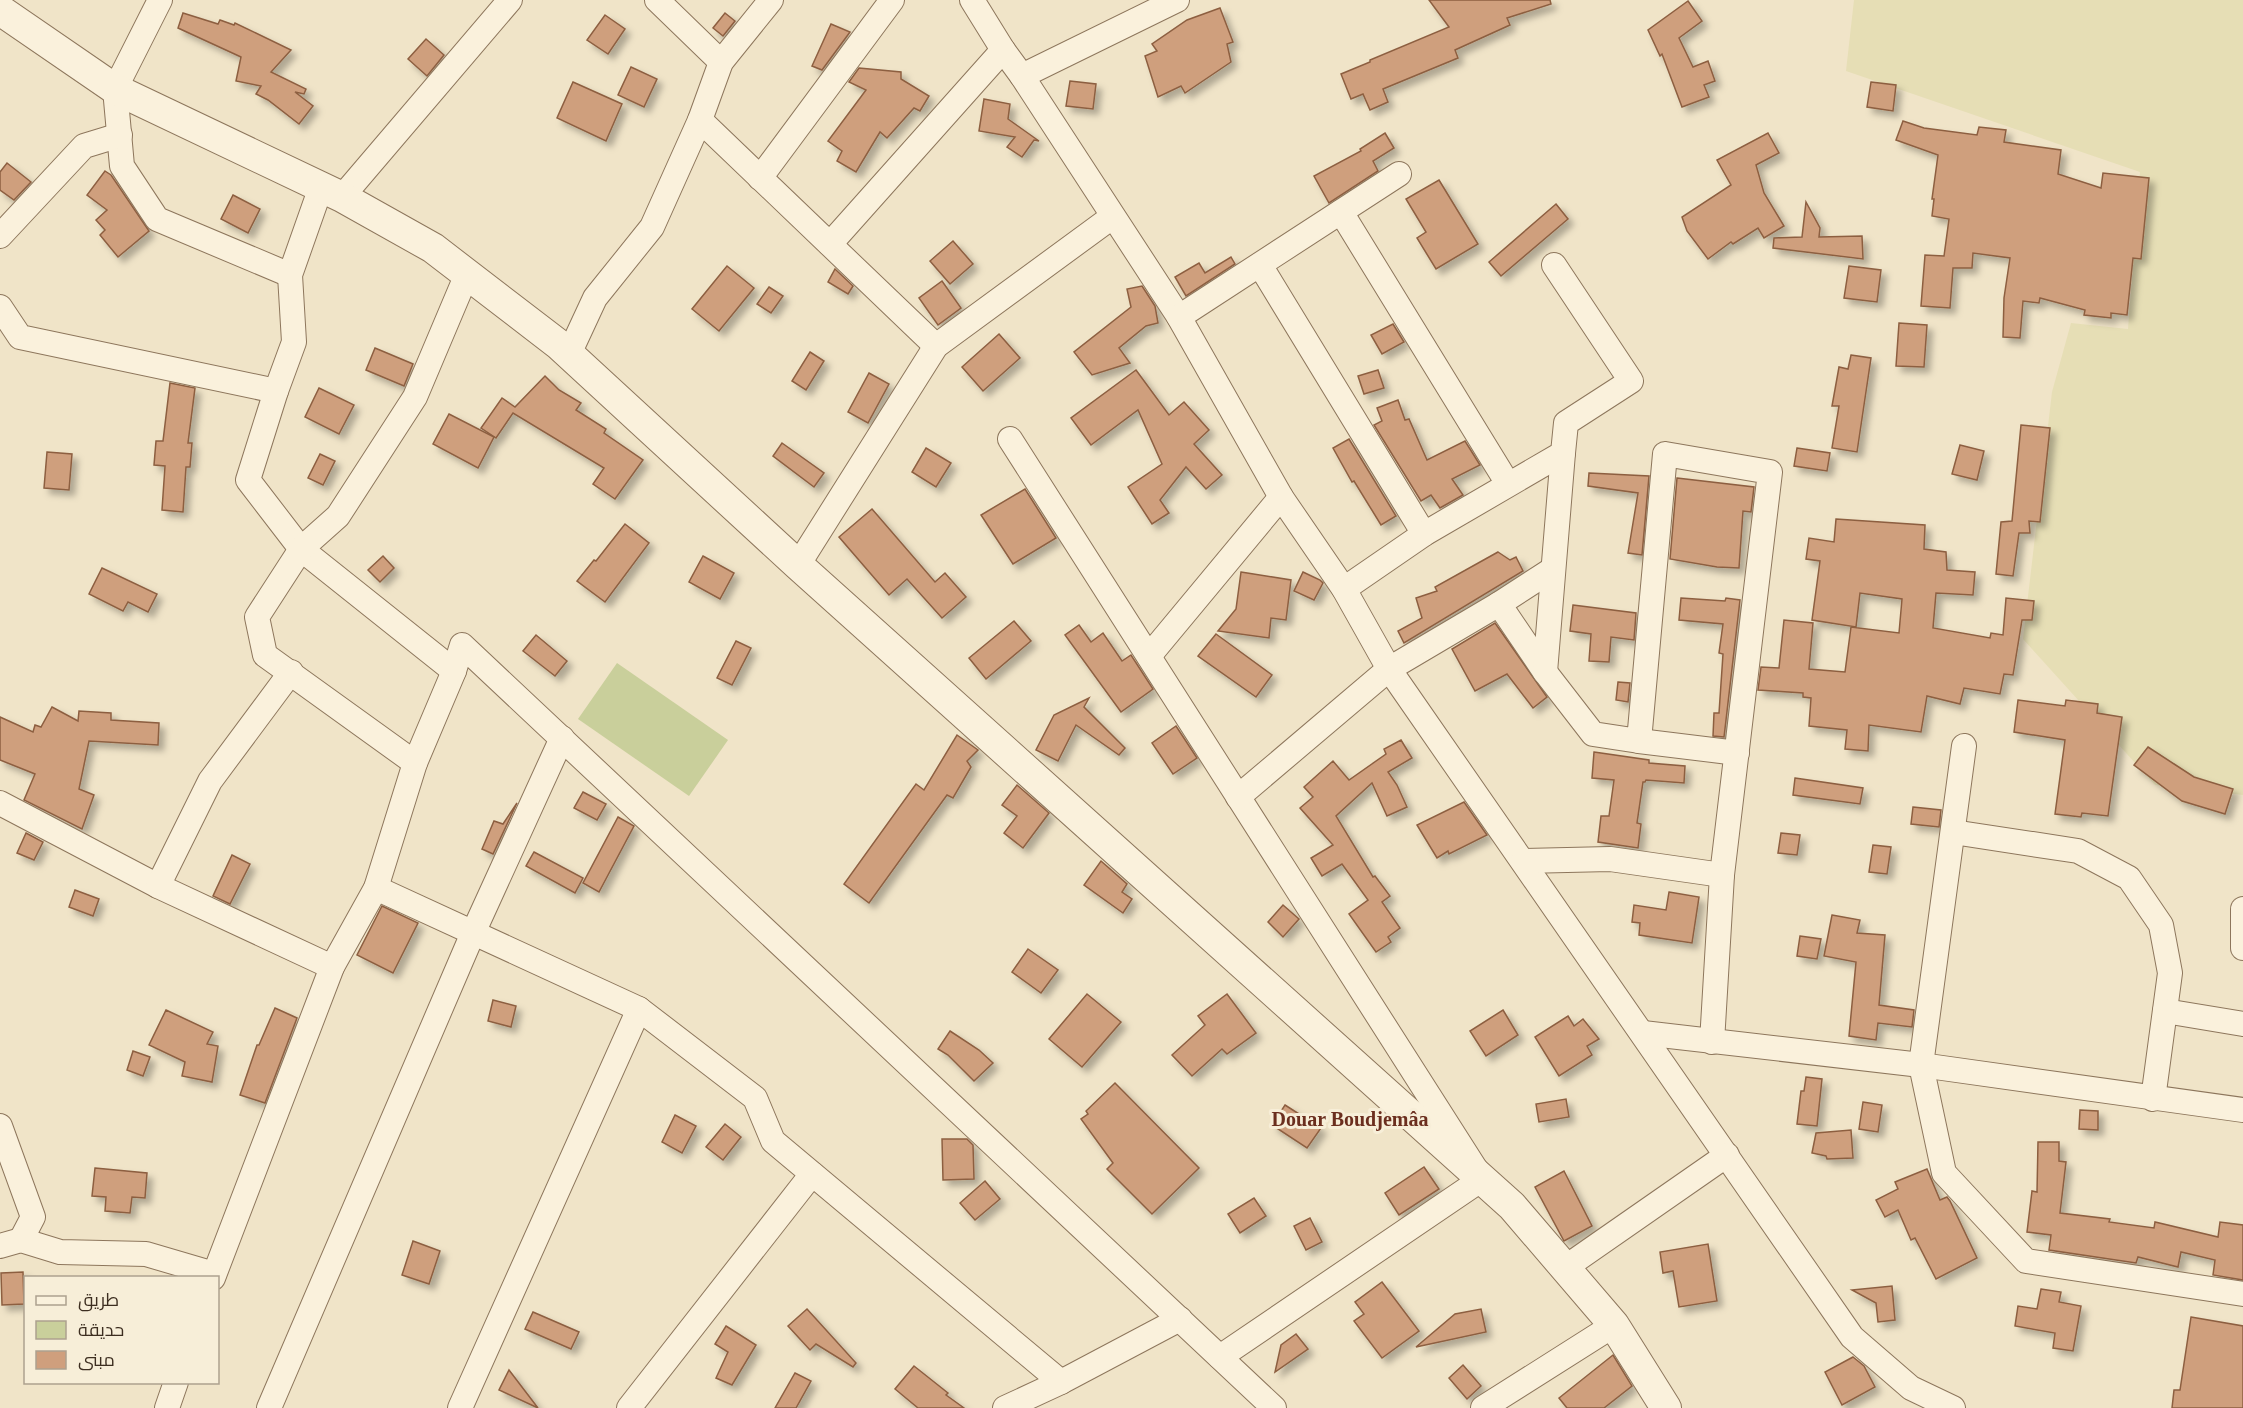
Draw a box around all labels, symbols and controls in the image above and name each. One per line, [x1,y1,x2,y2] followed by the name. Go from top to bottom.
[1272,1108,1428,1131] district label: Douar Boudjemâa
[24,1276,219,1384] legend
[78,1290,119,1312] text: طريق
[78,1320,124,1340] text: حديقة
[78,1350,115,1371] text: مبنى

